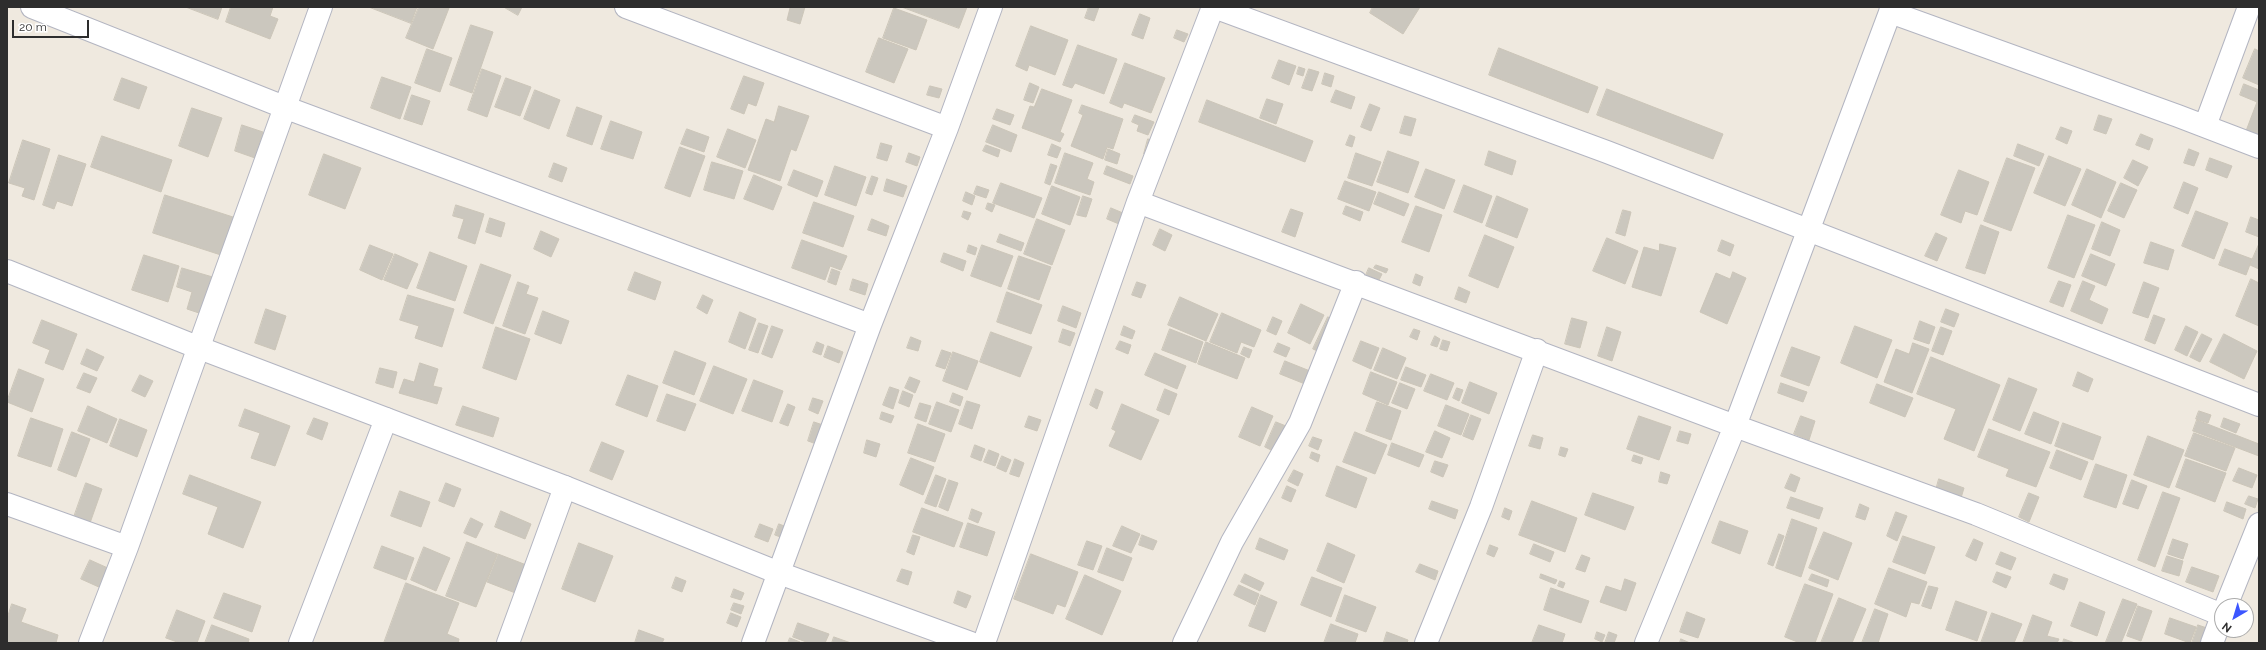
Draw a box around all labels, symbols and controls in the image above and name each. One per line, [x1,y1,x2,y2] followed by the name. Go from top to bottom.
[14,12,91,38] scale bar
[19,20,47,34] text: 20 m
[2214,598,2254,638] north arrow
[2220,619,2234,635] text: N

